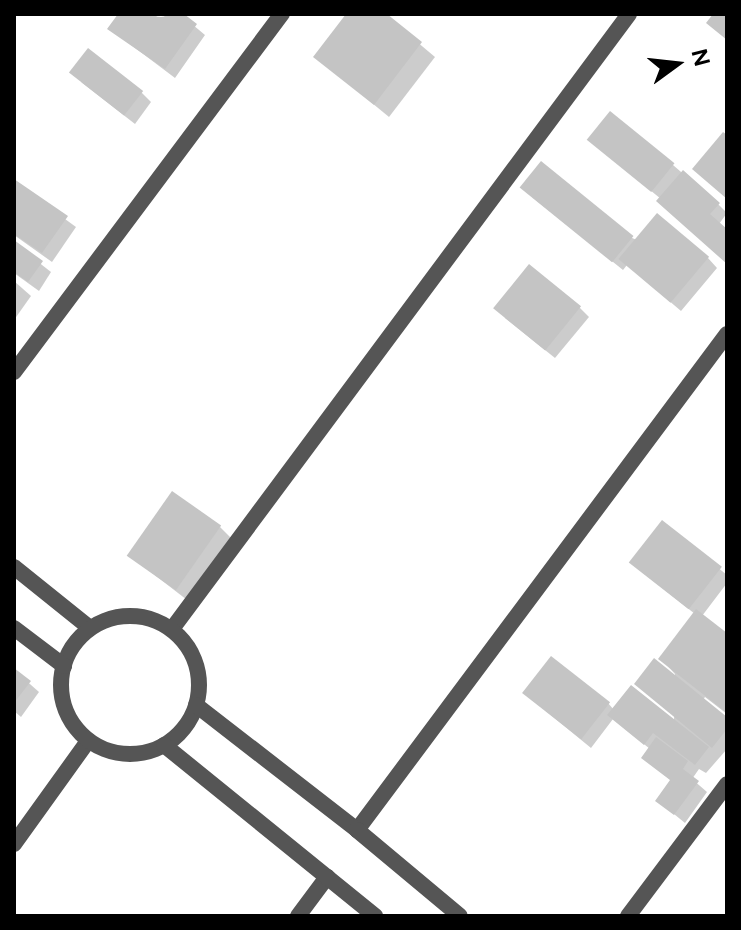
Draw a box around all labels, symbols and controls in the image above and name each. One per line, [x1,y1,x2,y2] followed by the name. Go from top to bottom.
[637,24,717,104] north arrow
[685,46,716,69] text: N

